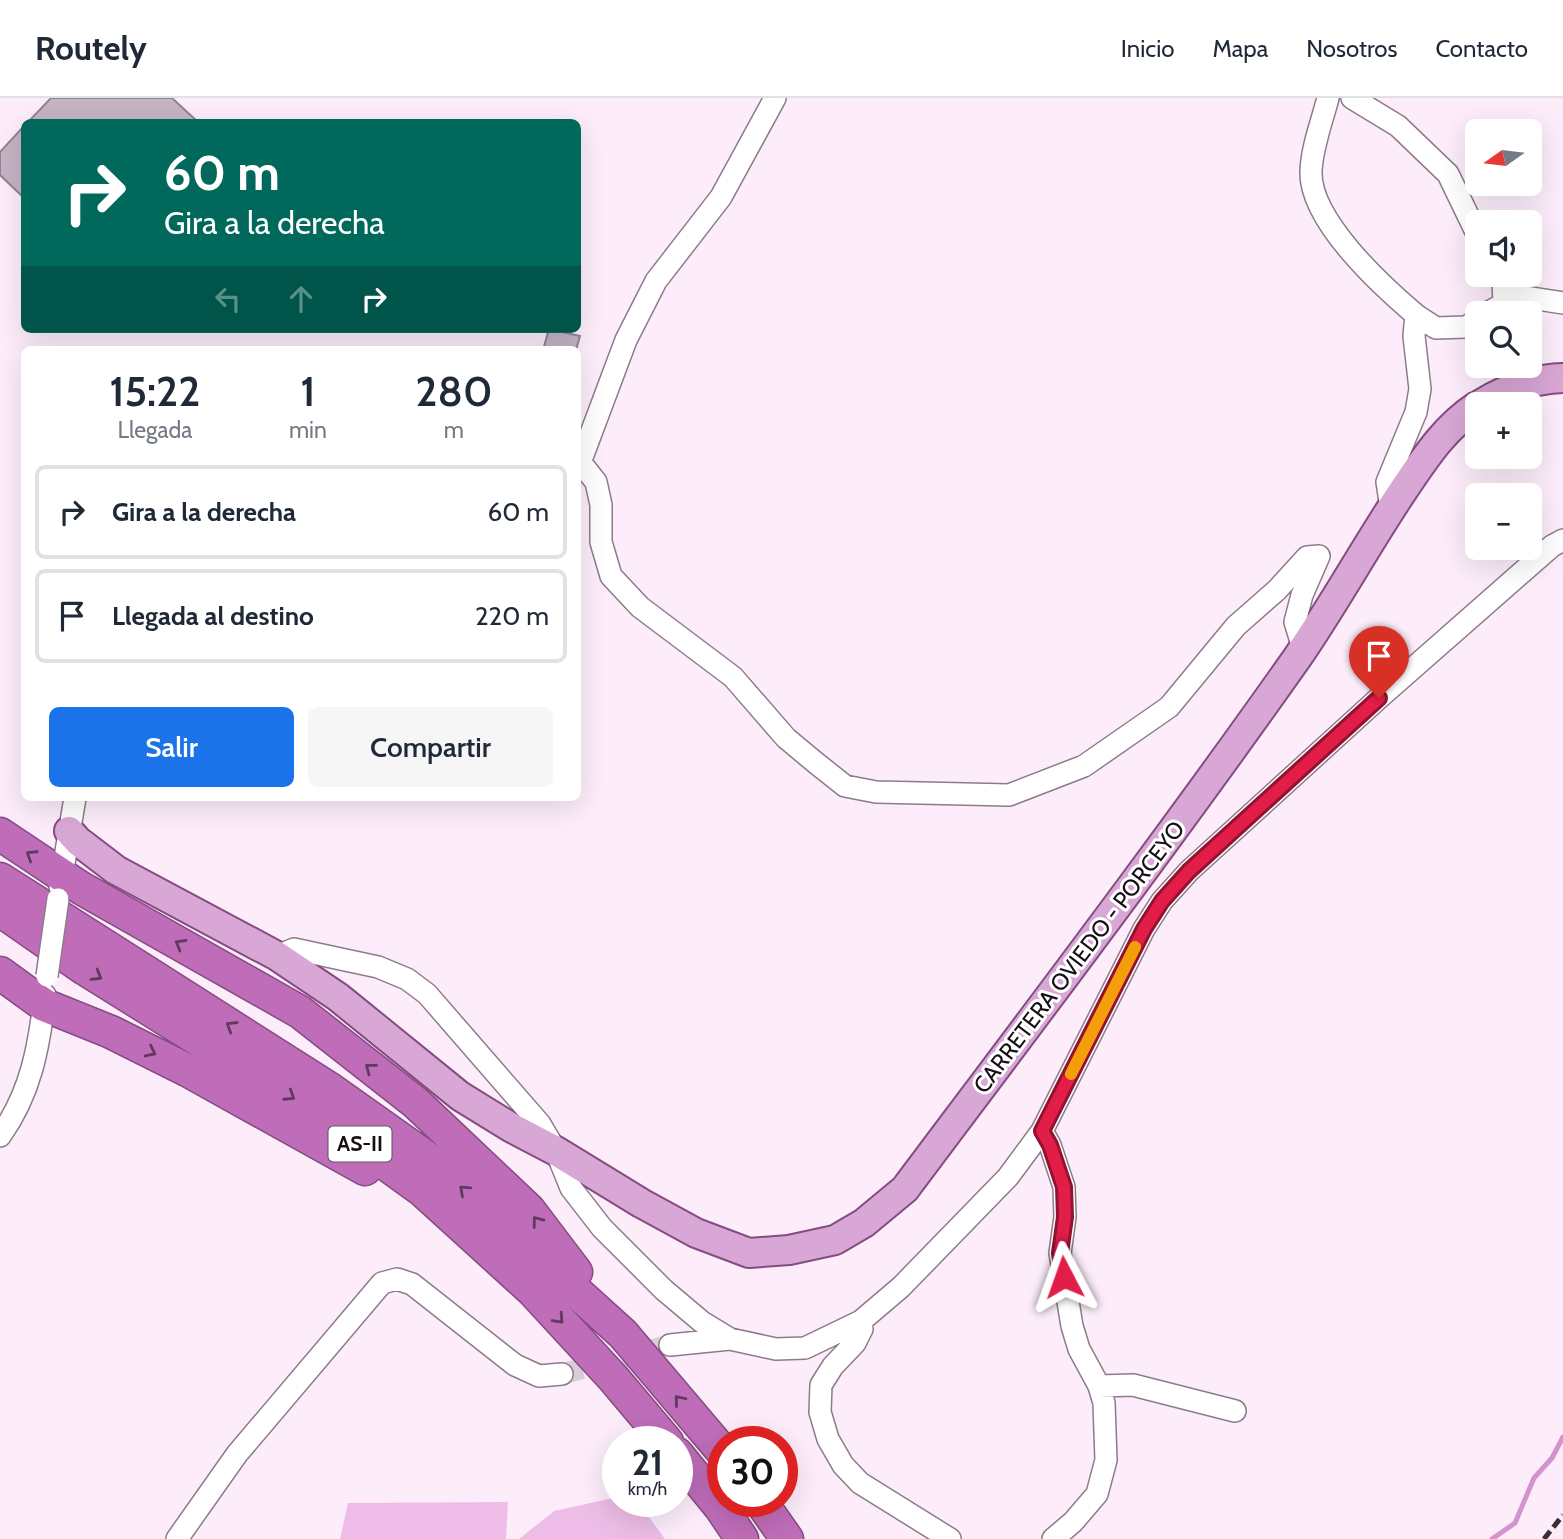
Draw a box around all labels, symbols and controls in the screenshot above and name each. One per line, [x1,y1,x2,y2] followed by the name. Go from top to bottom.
[35,28,147,68] text: Routely
[1121,34,1174,63] text: Inicio
[1212,34,1268,63] text: Mapa
[1306,34,1397,63] text: Nosotros
[1435,34,1528,63] text: Contacto
[1465,119,1542,196] north arrow
[1465,119,1542,560] map controls
[164,143,280,202] text: 60 m
[49,147,140,238] icon: right
[164,203,385,242] text: Gira a la derecha
[1465,210,1542,287] button: sound
[209,280,247,318] icon: left
[282,280,320,318] icon: ahead
[355,280,393,318] icon: right
[1465,301,1542,378] button: search
[110,365,200,417] text: 15:22
[300,365,315,417] text: 1
[415,365,492,417] text: 280
[1465,392,1542,469] button: +
[118,416,192,444] text: Llegada
[289,416,327,444] text: min
[444,416,464,444] text: m
[1465,483,1542,560] button: −
[53,493,91,531] icon: right
[112,496,296,528] text: Gira a la derecha
[487,496,549,528] text: 60 m
[53,597,91,635] icon: arrive
[112,600,314,632] text: Llegada al destino
[475,600,549,632] text: 220 m
[1349,626,1409,698] pin
[1360,637,1398,675] icon: arrive
[49,707,294,787] button: Salir
[308,707,553,787] button: Compartir
[967,815,1191,1099] street label: CARRETERA OVIEDO - PORCEYO
[26,850,39,863] one-way arrow
[174,939,187,952] one-way arrow
[89,968,102,981] one-way arrow
[225,1022,238,1035] one-way arrow
[144,1043,156,1057] one-way arrow
[365,1063,378,1076] one-way arrow
[283,1088,296,1101] one-way arrow
[328,1126,392,1162] road number: AS-II
[459,1186,472,1199] one-way arrow
[533,1217,546,1229] one-way arrow
[1027,1240,1101,1314] position arrow
[550,1311,563,1324] one-way arrow
[675,1395,687,1408] one-way arrow
[707,1426,798,1517] speed limit sign: 30
[632,1441,663,1484] text: 21
[628,1478,667,1500] text: km/h

